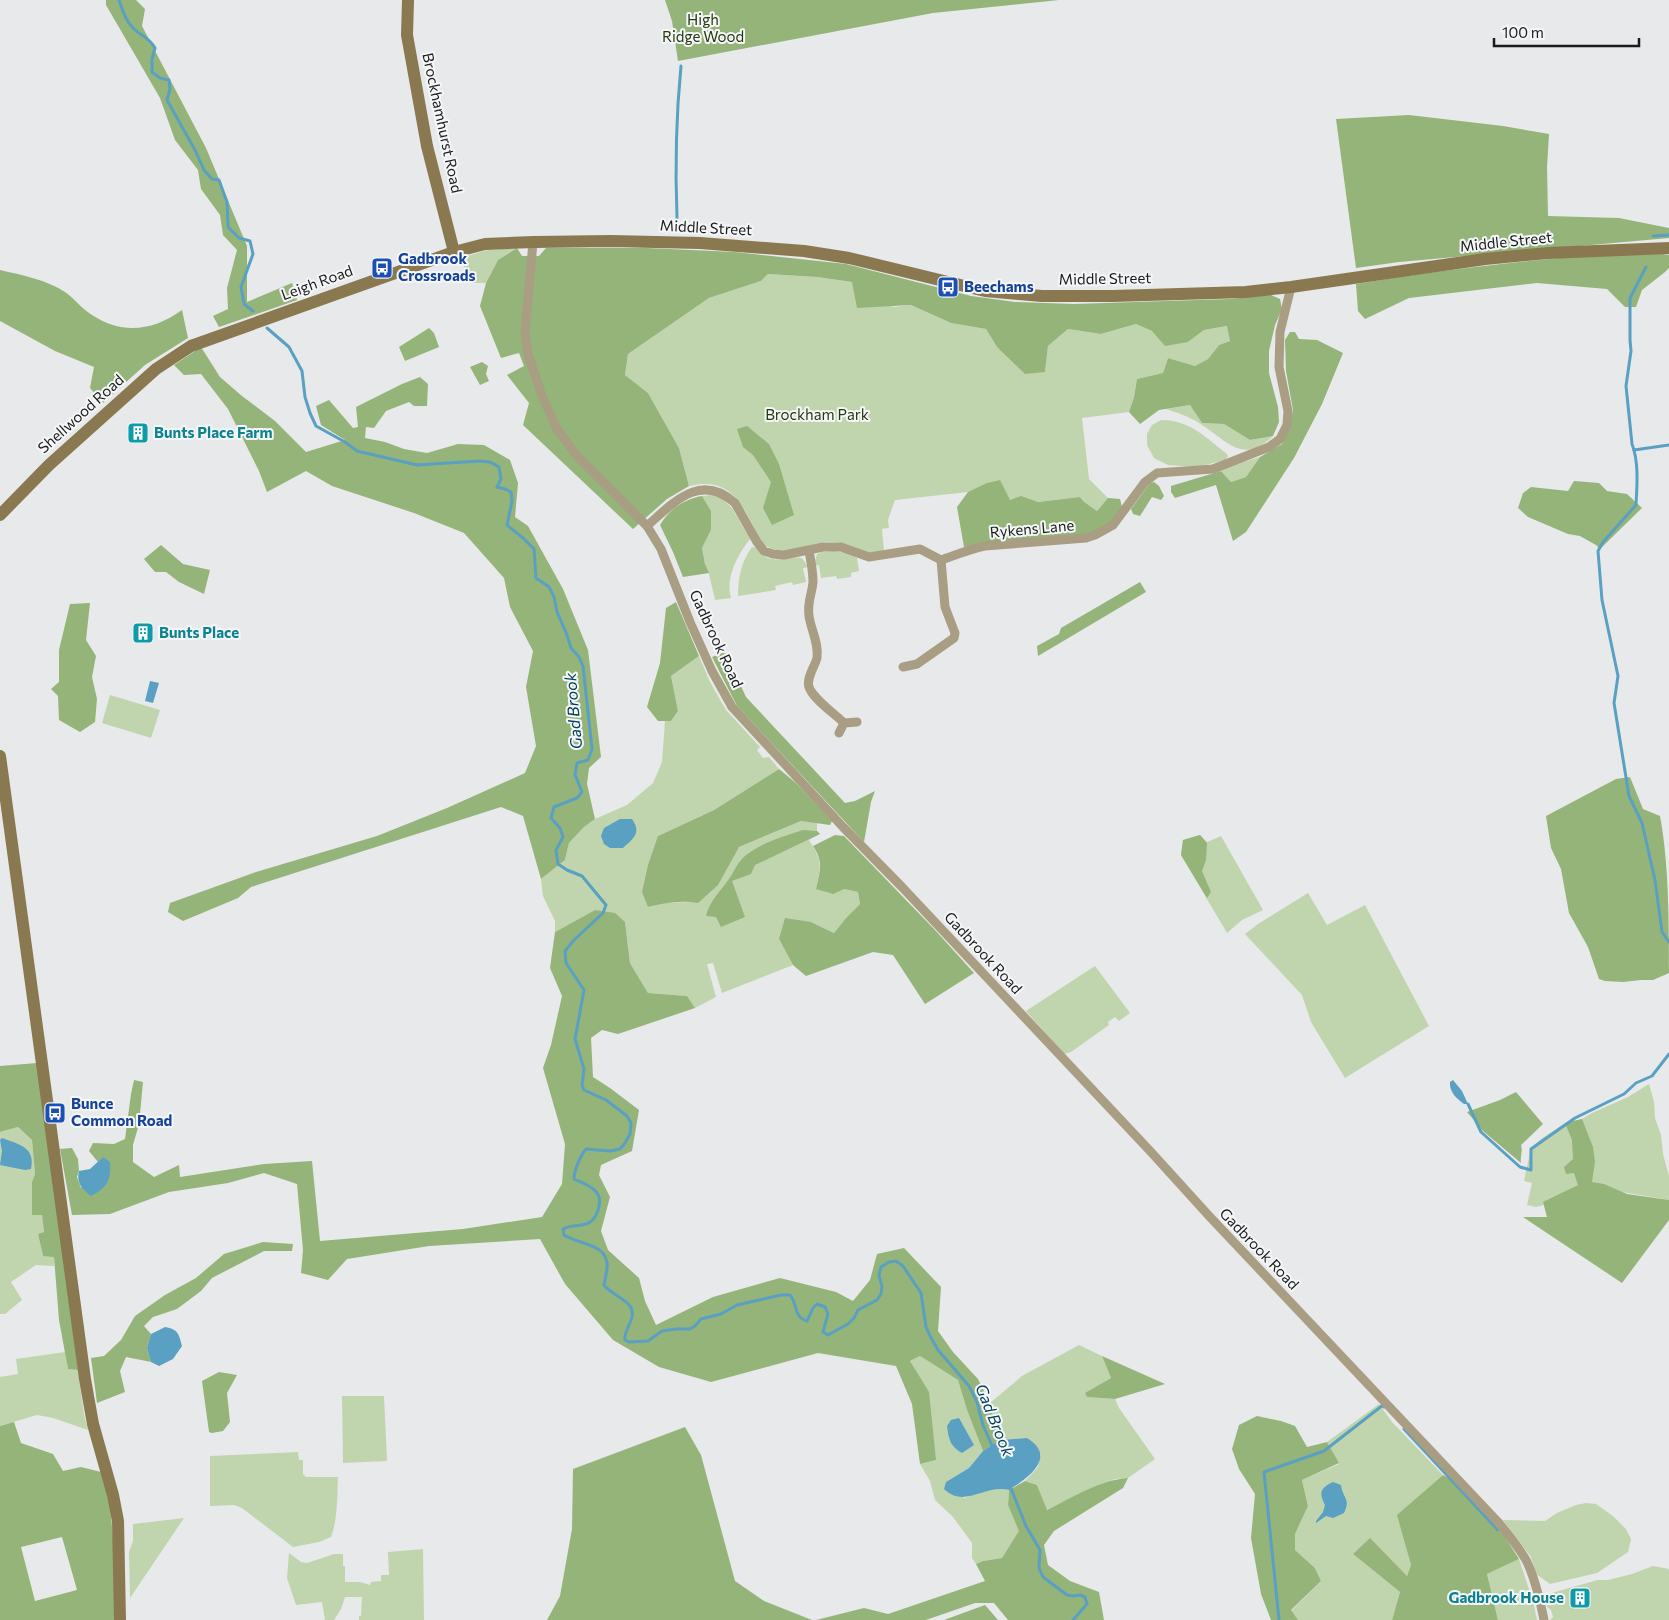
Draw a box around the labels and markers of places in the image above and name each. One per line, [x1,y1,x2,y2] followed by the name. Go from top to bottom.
[398,249,476,284] place label: Gadbrook Crossroads
[370,256,394,280] bus stop icon: Gadbrook Crossroads
[936,275,960,299] bus stop icon: Beechams
[964,277,1034,295] place label: Beechams
[126,421,150,445] building icon: Bunts Place Farm
[154,423,273,441] place label: Bunts Place Farm
[131,621,155,645] building icon: Bunts Place
[159,623,239,641] place label: Bunts Place
[71,1094,172,1129] place label: Bunce Common Road
[43,1101,67,1125] bus stop icon: Bunce Common Road
[1568,1586,1592,1610] building icon: Gadbrook House
[1448,1588,1564,1606] place label: Gadbrook House

